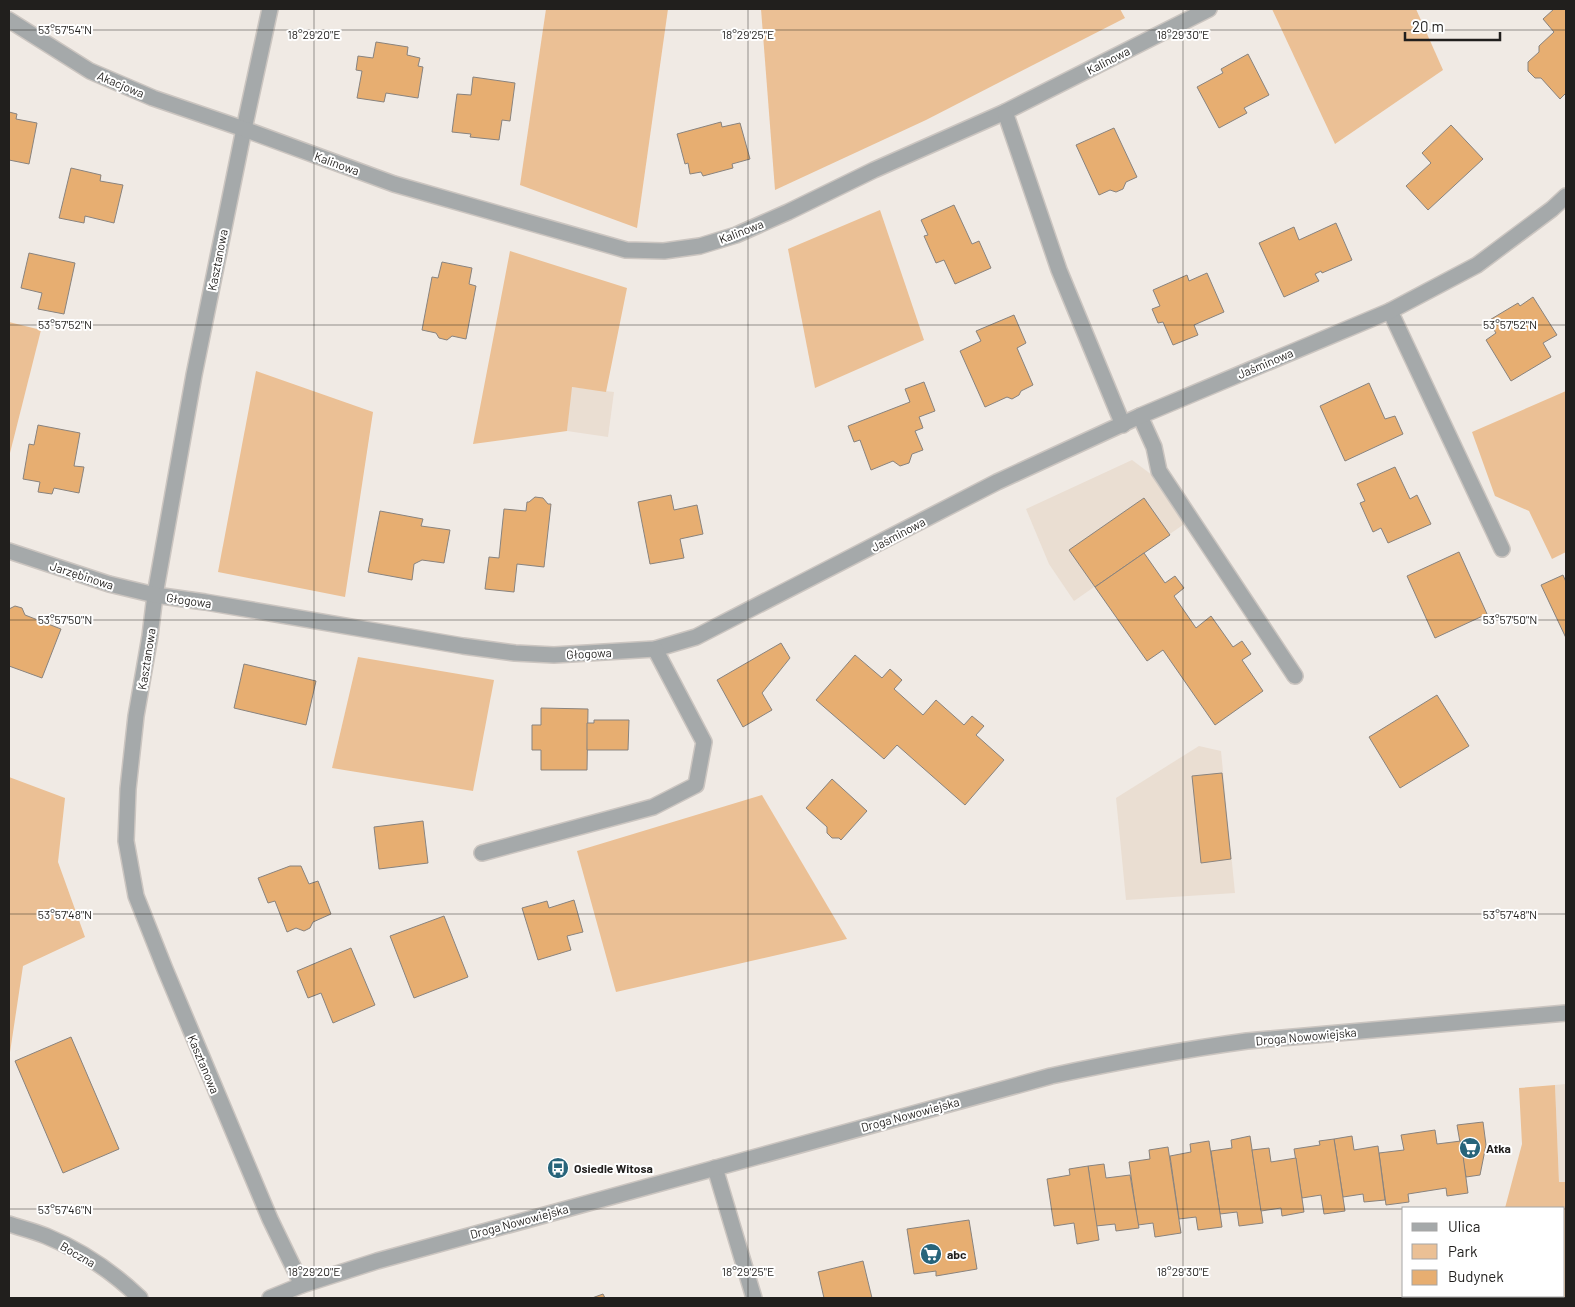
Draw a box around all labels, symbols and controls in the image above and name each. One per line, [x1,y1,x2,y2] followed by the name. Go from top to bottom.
[1405,10,1500,42] scale bar
[1412,17,1444,35] text: 20 m
[38,22,92,36] text: 53°57'54"N
[288,27,340,41] text: 18°29'20"E
[722,27,774,41] text: 18°29'25"E
[1157,27,1209,41] text: 18°29'30"E
[1084,43,1132,77] street label: Kalinowa
[96,68,146,100] street label: Akacjowa
[313,148,361,178] street label: Kalinowa
[717,216,765,246] street label: Kalinowa
[204,228,230,292] street label: Kasztanowa
[38,317,92,331] text: 53°57'52"N
[1483,317,1537,331] text: 53°57'52"N
[1235,345,1295,381] street label: Jaśminowa
[869,514,927,554] street label: Jaśminowa
[48,558,116,592] street label: Jarzębinowa
[166,590,212,610] street label: Głogowa
[38,612,92,626] text: 53°57'50"N
[1483,612,1537,626] text: 53°57'50"N
[134,627,158,691] street label: Kasztanowa
[566,645,612,661] street label: Głogowa
[38,907,92,921] text: 53°57'48"N
[1483,907,1537,921] text: 53°57'48"N
[1255,1025,1357,1047] street label: Droga Nowowiejska
[185,1033,223,1095] street label: Kasztanowa
[859,1094,961,1134] street label: Droga Nowowiejska
[1458,1136,1482,1160] supermarket icon: Atka
[1486,1141,1511,1155] place label: Atka
[546,1156,570,1180] bus stop icon: Osiedle Witosa
[574,1161,653,1175] place label: Osiedle Witosa
[468,1201,570,1241] street label: Droga Nowowiejska
[38,1202,92,1216] text: 53°57'46"N
[1402,1207,1565,1297] legend
[1448,1217,1480,1235] text: Ulica
[58,1238,98,1270] street label: Boczna
[919,1242,943,1266] supermarket icon: abc
[1448,1242,1478,1260] text: Park
[947,1247,967,1261] place label: abc
[288,1264,340,1278] text: 18°29'20"E
[722,1264,774,1278] text: 18°29'25"E
[1157,1264,1209,1278] text: 18°29'30"E
[1448,1267,1504,1285] text: Budynek

